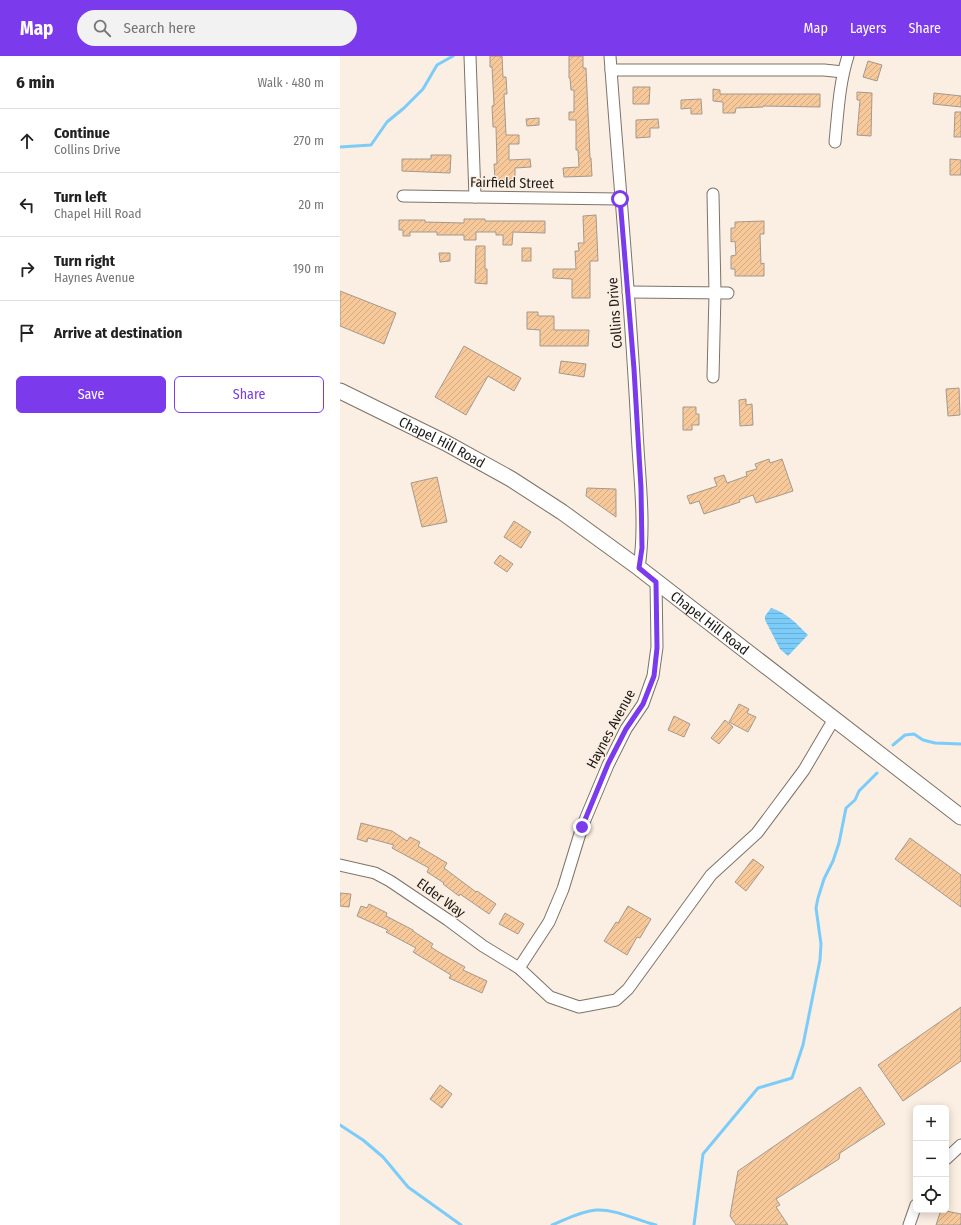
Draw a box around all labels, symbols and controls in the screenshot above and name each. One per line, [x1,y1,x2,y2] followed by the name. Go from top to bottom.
[77,10,357,46] search box
[20,17,53,40] text: Map
[91,17,113,39] icon: search
[123,19,196,37] text: Search here
[804,20,828,37] text: Map
[850,20,886,37] text: Layers
[908,20,941,37] text: Share
[16,72,55,93] text: 6 min
[257,75,324,90] text: Walk · 480 m
[54,124,110,142] text: Continue
[16,130,38,152] icon: ahead
[293,133,324,148] text: 270 m
[54,142,120,157] text: Collins Drive
[470,174,554,192] street label: Fairfield Street
[54,188,107,206] text: Turn left
[611,190,629,208] route start
[16,194,38,216] icon: left
[298,197,324,212] text: 20 m
[54,206,142,221] text: Chapel Hill Road
[54,252,115,270] text: Turn right
[16,258,38,280] icon: right
[293,261,324,276] text: 190 m
[54,270,135,285] text: Haynes Avenue
[604,277,626,349] street label: Collins Drive
[16,322,38,344] icon: arrive
[54,324,182,342] text: Arrive at destination
[16,376,166,413] button: Save
[174,376,324,413] button: Share
[396,413,488,471] street label: Chapel Hill Road
[667,587,752,658] street label: Chapel Hill Road
[583,687,639,771] street label: Haynes Avenue
[573,818,591,836] route end
[413,875,469,922] street label: Elder Way
[913,1105,949,1213] map controls
[913,1105,949,1141] button: +
[913,1141,949,1177] button: −
[913,1177,949,1213] button: locate

